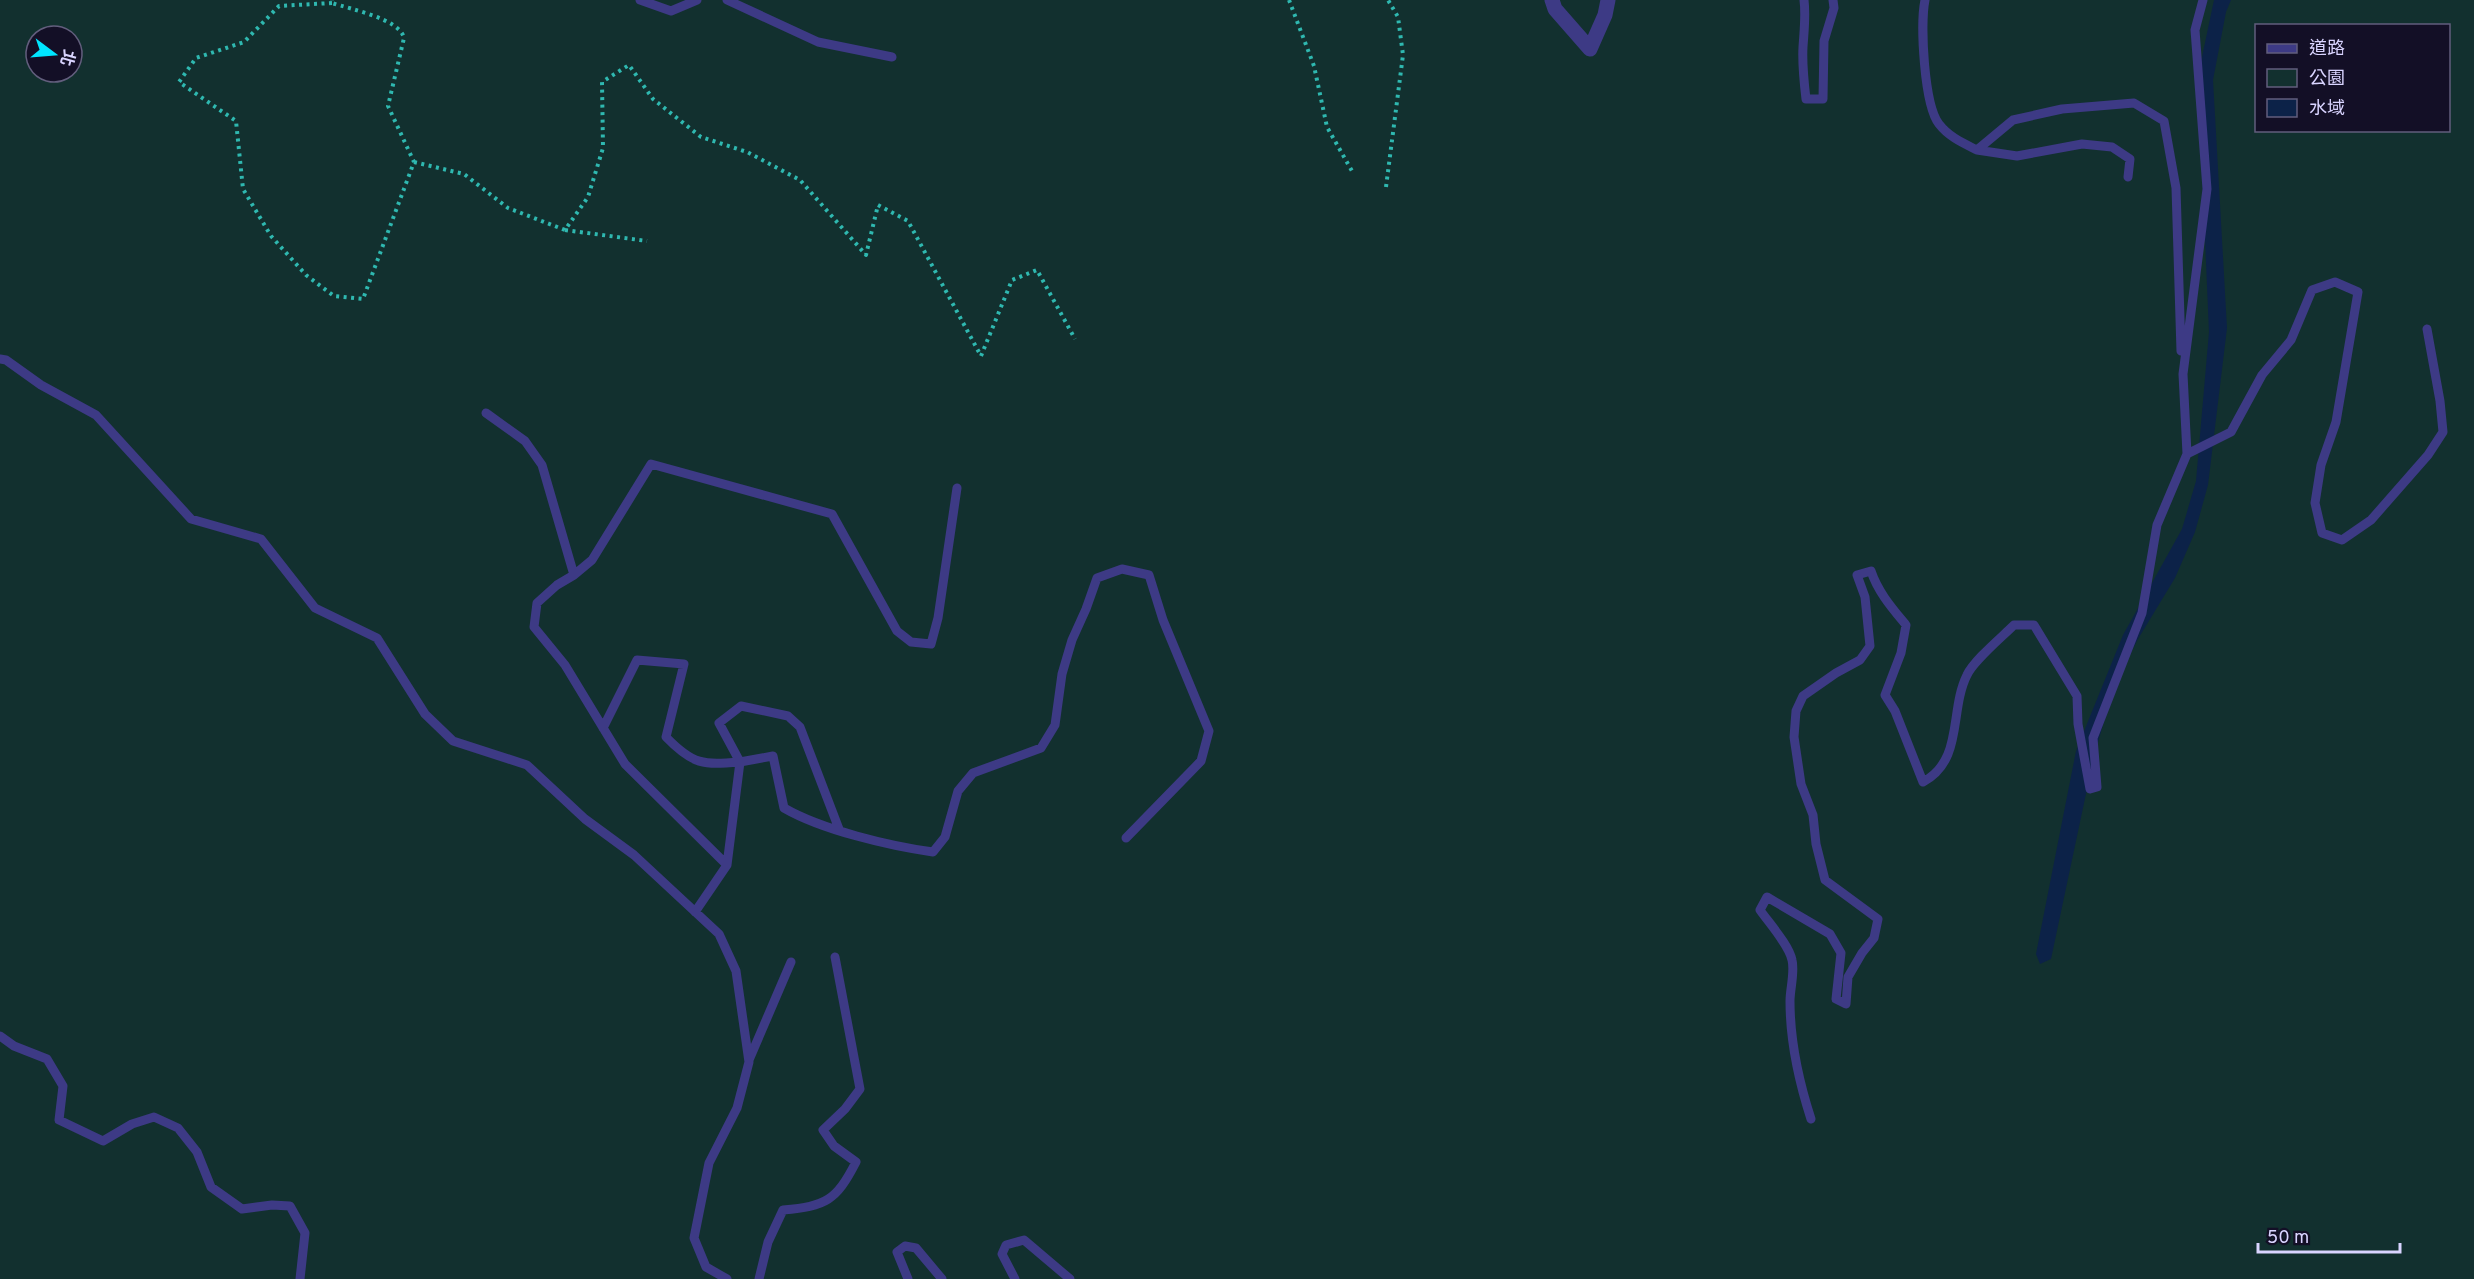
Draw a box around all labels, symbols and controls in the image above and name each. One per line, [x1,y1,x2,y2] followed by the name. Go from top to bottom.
[24,24,84,84] north arrow
[2255,24,2450,132] legend
[2309,38,2345,61] text: 道路
[55,47,78,68] text: 北
[2309,68,2345,91] text: 公園
[2309,98,2345,121] text: 水域
[2258,1216,2400,1254] scale bar
[2267,1227,2309,1250] text: 50 m

